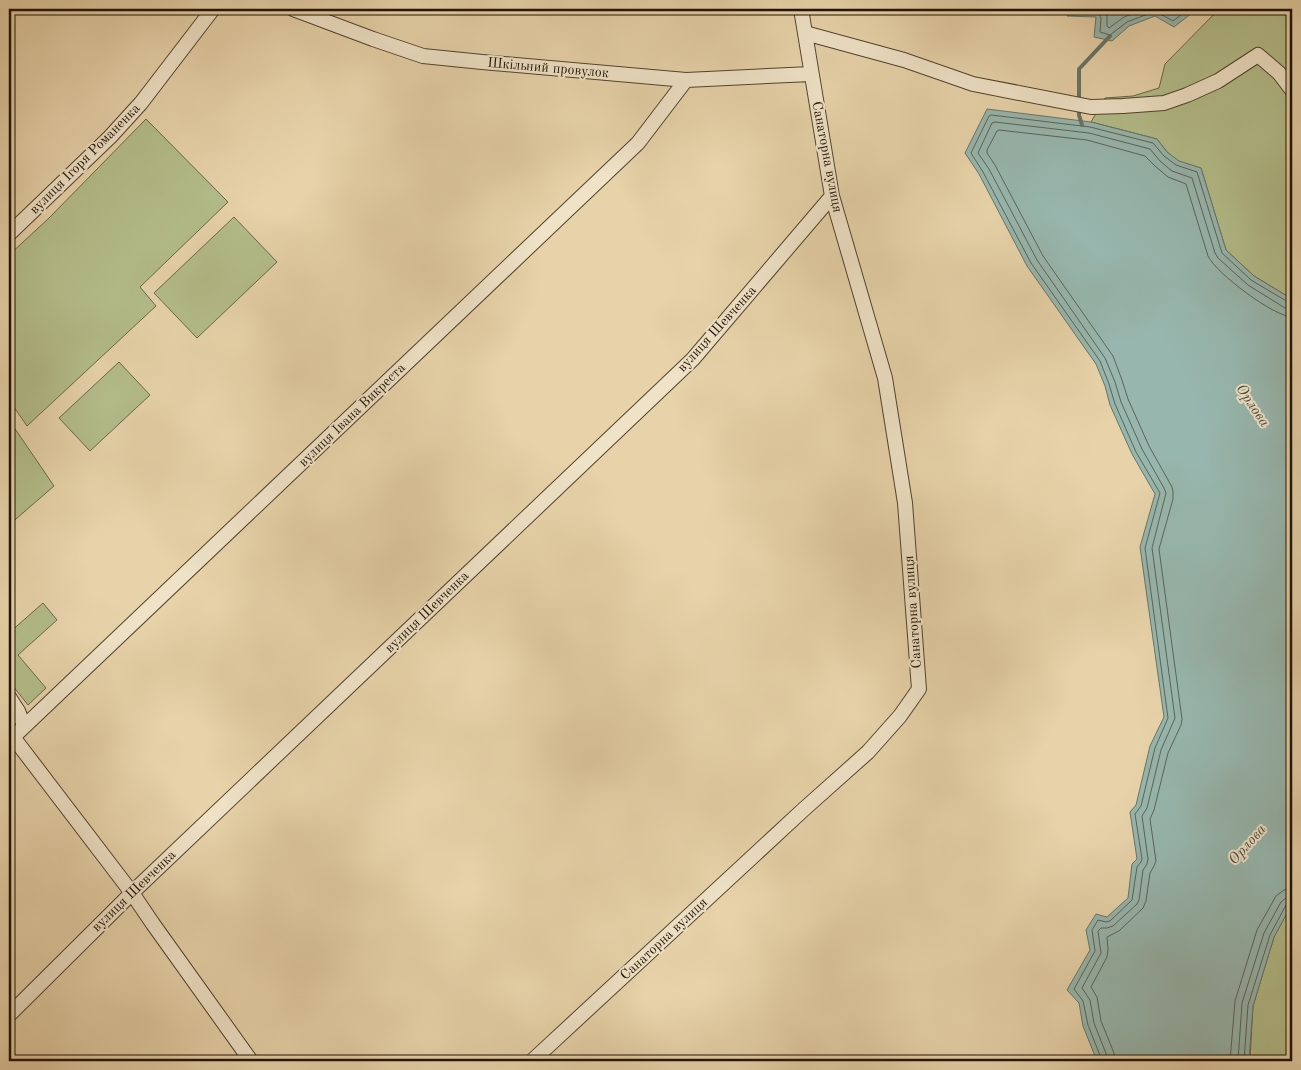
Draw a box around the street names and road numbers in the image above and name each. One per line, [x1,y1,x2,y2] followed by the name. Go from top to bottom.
[487,56,609,80] street label: Шкільний провулок
[809,100,845,214] street label: Санаторна вулиця
[27,101,143,217] street label: вулиця Ігоря Романенка
[675,283,759,375] street label: вулиця Шевченка
[296,361,408,469] street label: вулиця Івана Викреста
[902,555,924,669] street label: Санаторна вулиця
[382,569,472,655] street label: вулиця Шевченка
[89,848,179,934] street label: вулиця Шевченка
[618,895,710,983] street label: Санаторна вулиця

